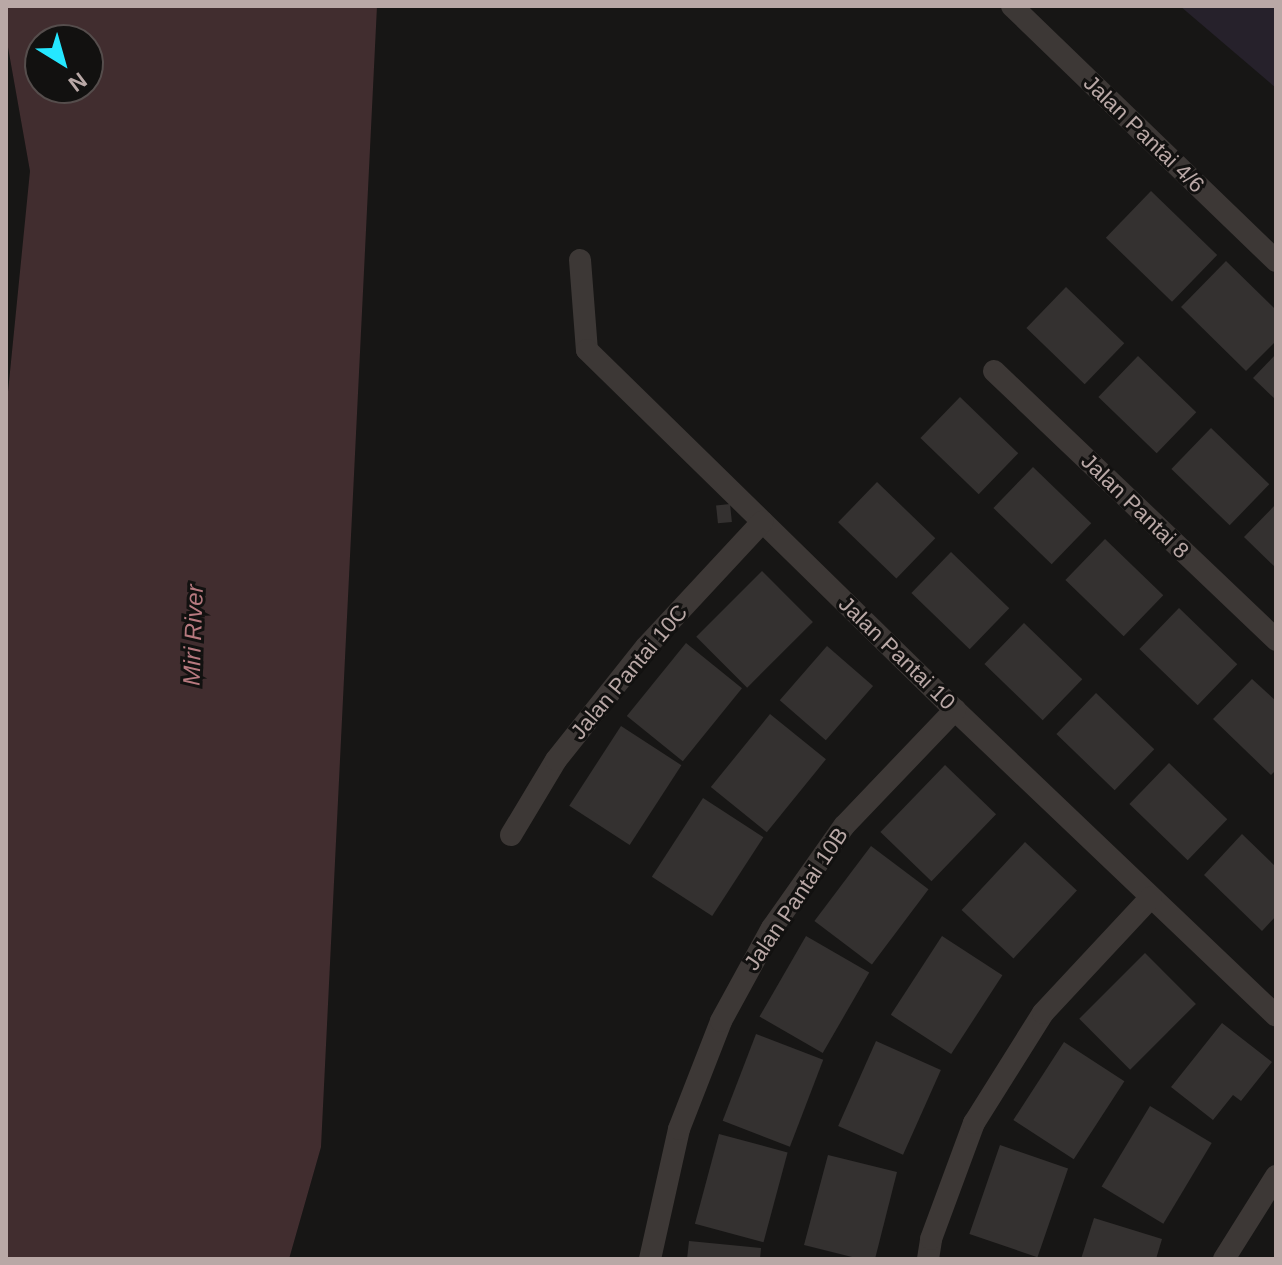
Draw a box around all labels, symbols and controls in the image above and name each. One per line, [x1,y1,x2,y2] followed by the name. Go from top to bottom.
[24,24,104,104] north arrow
[64,67,91,97] text: N
[1078,70,1210,198] street label: Jalan Pantai 4/6
[1076,448,1194,564] street label: Jalan Pantai 8
[177,584,209,686] water label: Miri River
[833,591,961,715] street label: Jalan Pantai 10
[565,599,693,745] street label: Jalan Pantai 10C
[739,823,853,975] street label: Jalan Pantai 10B

